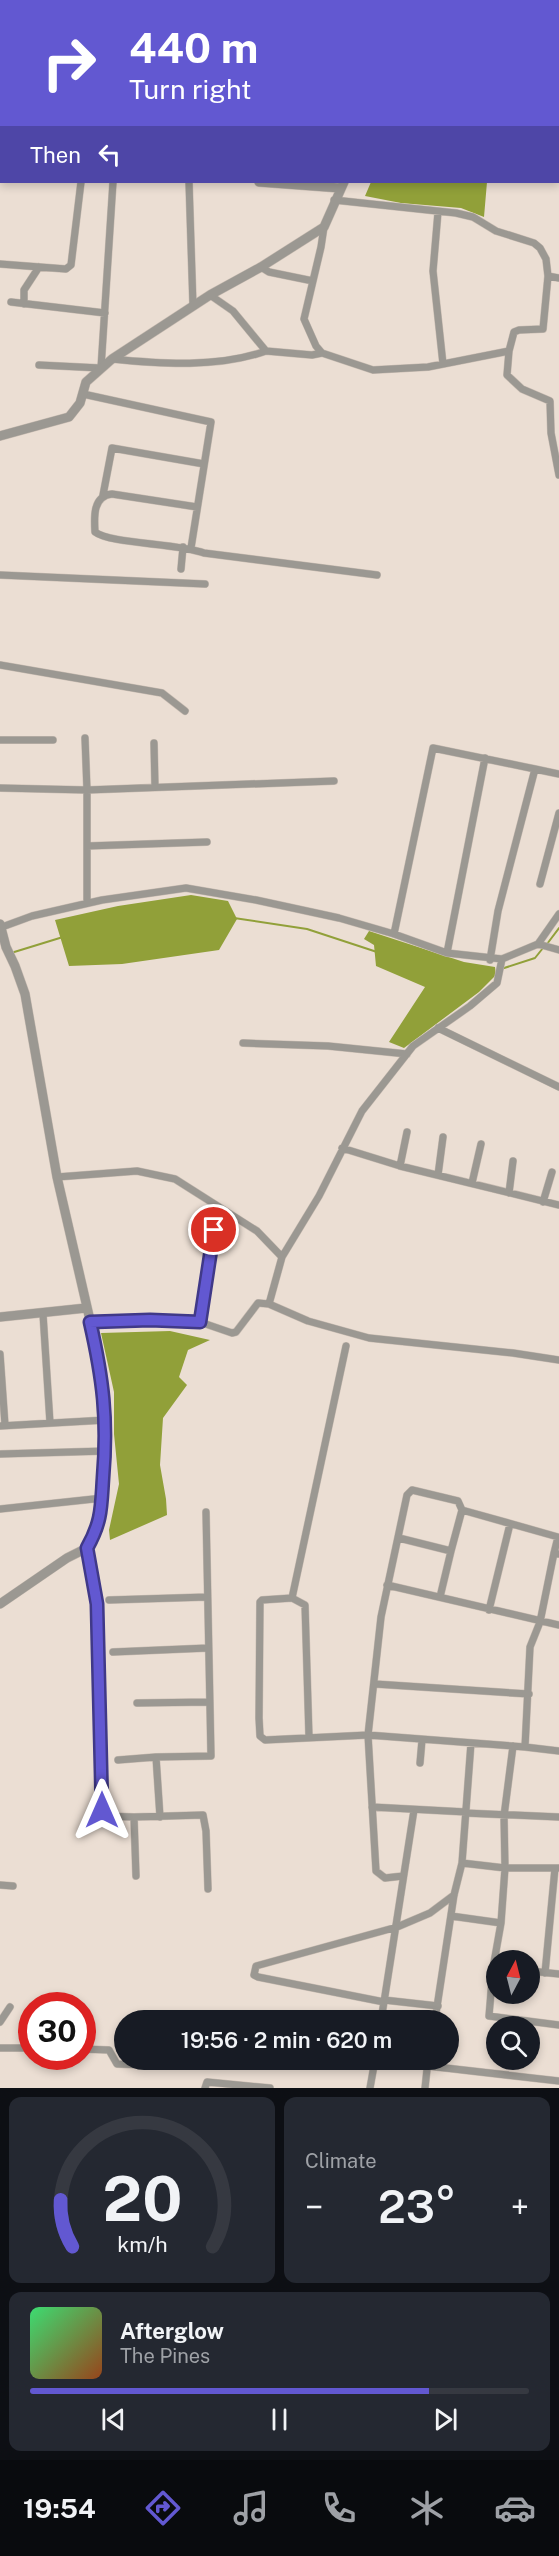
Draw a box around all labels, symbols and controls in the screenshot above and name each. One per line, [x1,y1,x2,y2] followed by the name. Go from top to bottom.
[129,23,258,72] text: 440 m
[30,24,108,102] icon: right
[129,73,252,105] text: Turn right
[93,138,126,171] icon: left
[30,142,81,168] text: Then
[188,1204,239,1255] pin
[197,1213,230,1246] icon: arrive
[70,1778,134,1842] position arrow
[486,1950,540,2004] north arrow
[486,1950,540,2070] map controls
[18,1992,96,2070] speed limit sign: 30
[486,2016,540,2070] button: search
[181,2027,392,2053] text: 19:56 · 2 min · 620 m
[305,2149,377,2173] text: Climate
[102,2162,182,2235] text: 20
[378,2180,456,2233] text: 23°
[305,2188,323,2226] text: −
[511,2188,529,2226] text: +
[117,2232,167,2257] text: km/h
[120,2318,224,2344] text: Afterglow
[120,2344,210,2368] text: The Pines
[97,2403,130,2436] icon: previous
[263,2403,296,2436] icon: pause
[429,2403,462,2436] icon: next
[142,2487,184,2529] icon: directions
[230,2487,272,2529] icon: music
[318,2487,360,2529] icon: phone
[406,2487,448,2529] icon: climate
[494,2487,536,2529] icon: car
[23,2492,96,2524] text: 19:54

